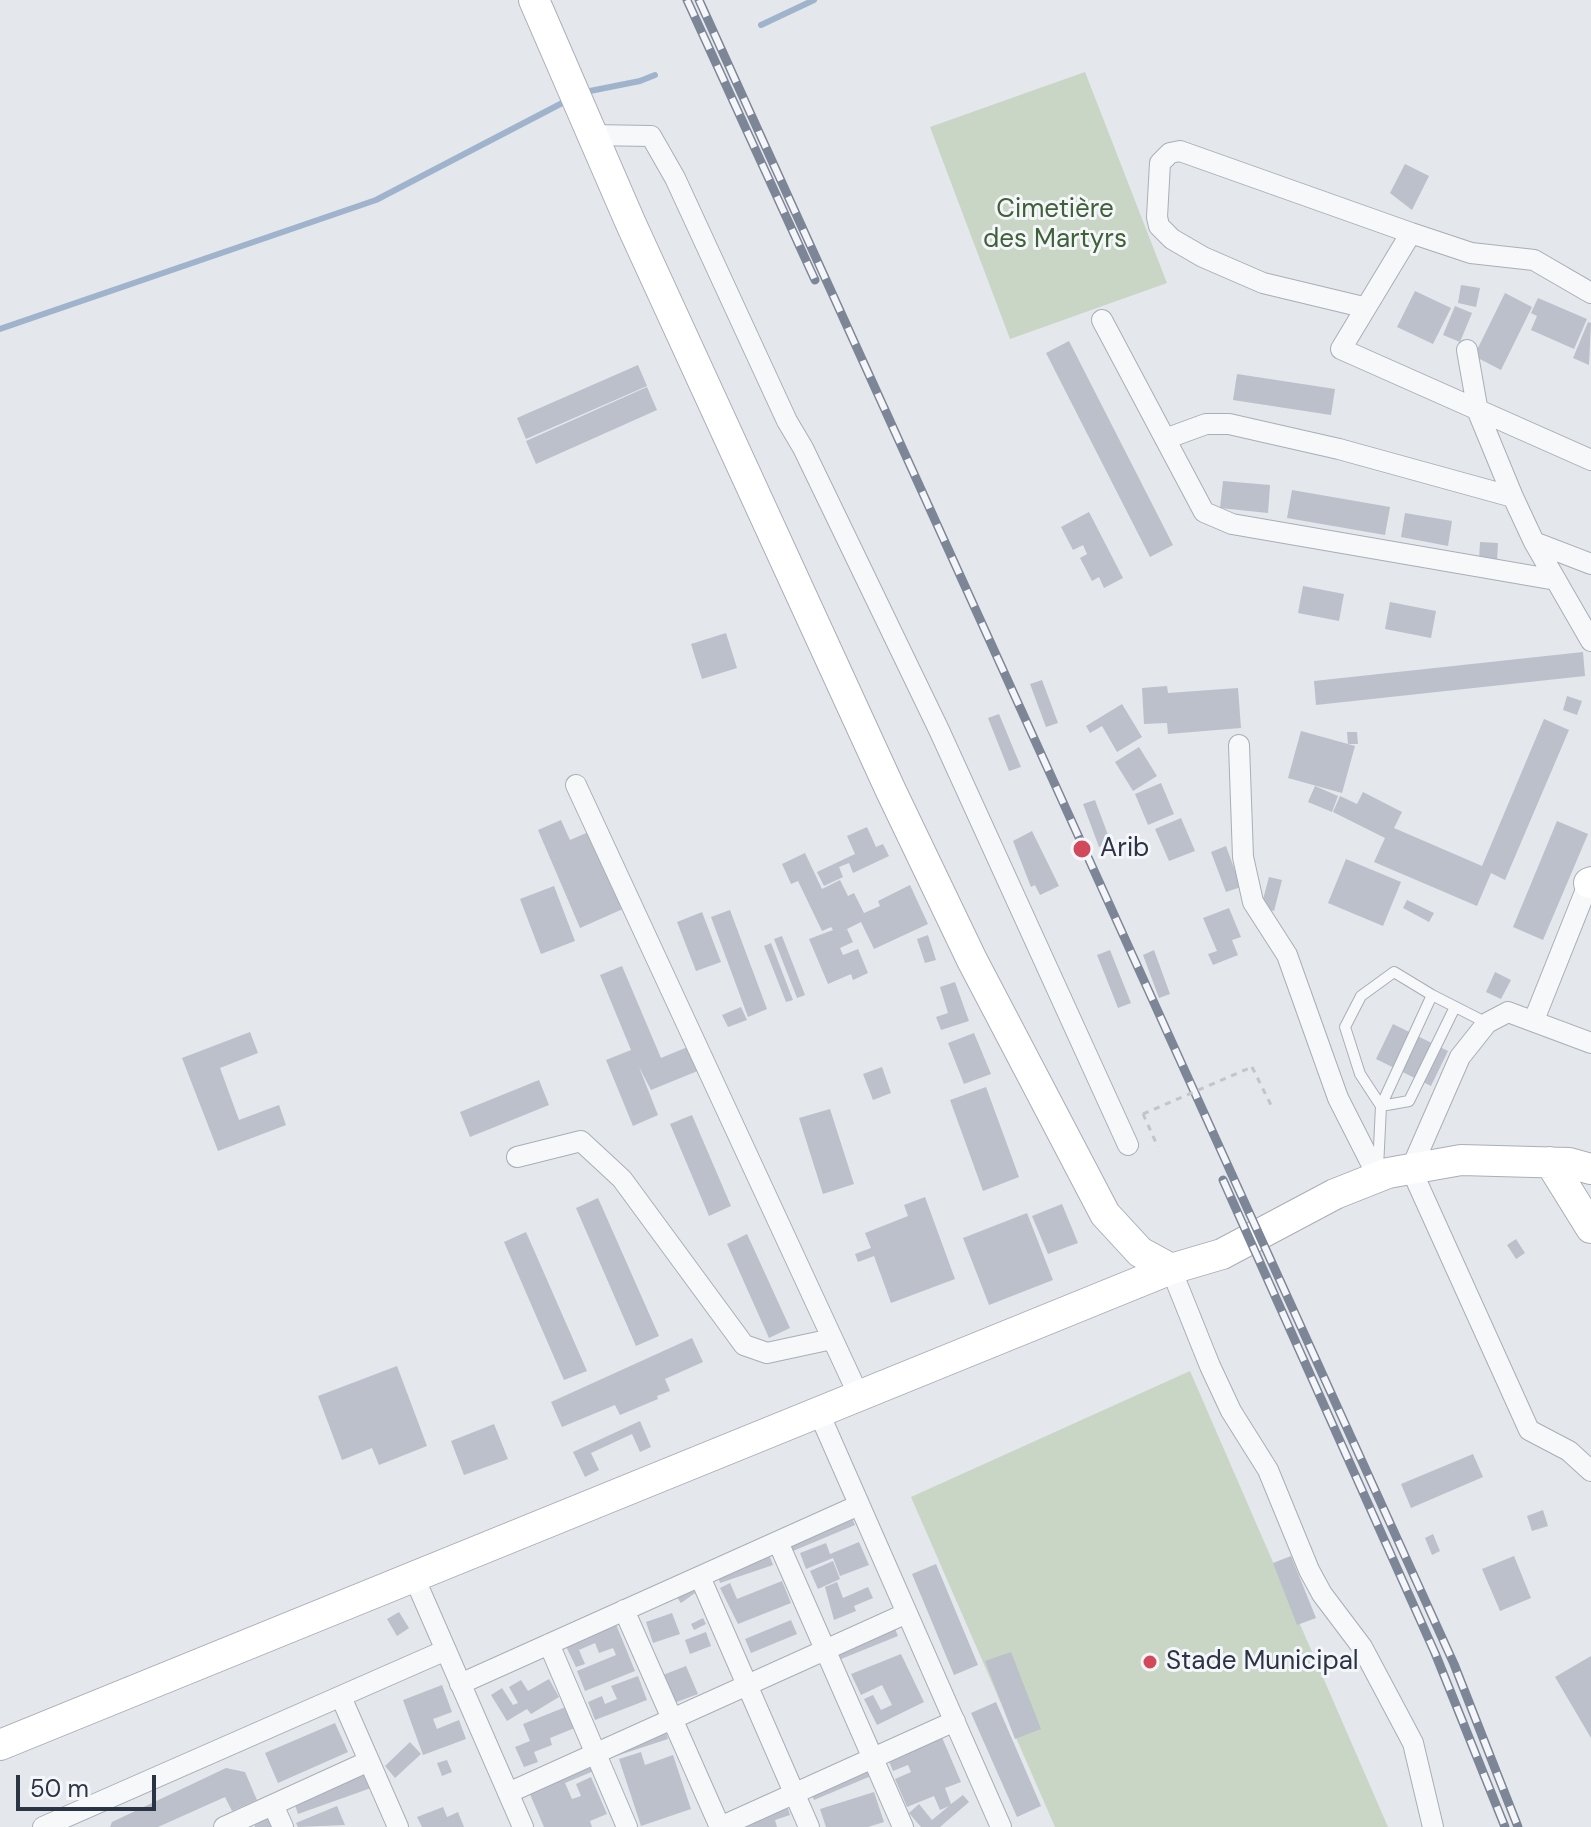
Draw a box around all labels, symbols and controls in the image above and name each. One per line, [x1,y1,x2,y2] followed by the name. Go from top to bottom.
[983,194,1127,256] park label: Cimetière des Martyrs
[1100,833,1149,865] place label: Arib
[1071,838,1093,860] marker: Arib
[1166,1646,1359,1678] place label: Stade Municipal
[1141,1653,1159,1671] marker: Stade Municipal
[20,1759,160,1809] scale bar
[30,1773,89,1804] text: 50 m

